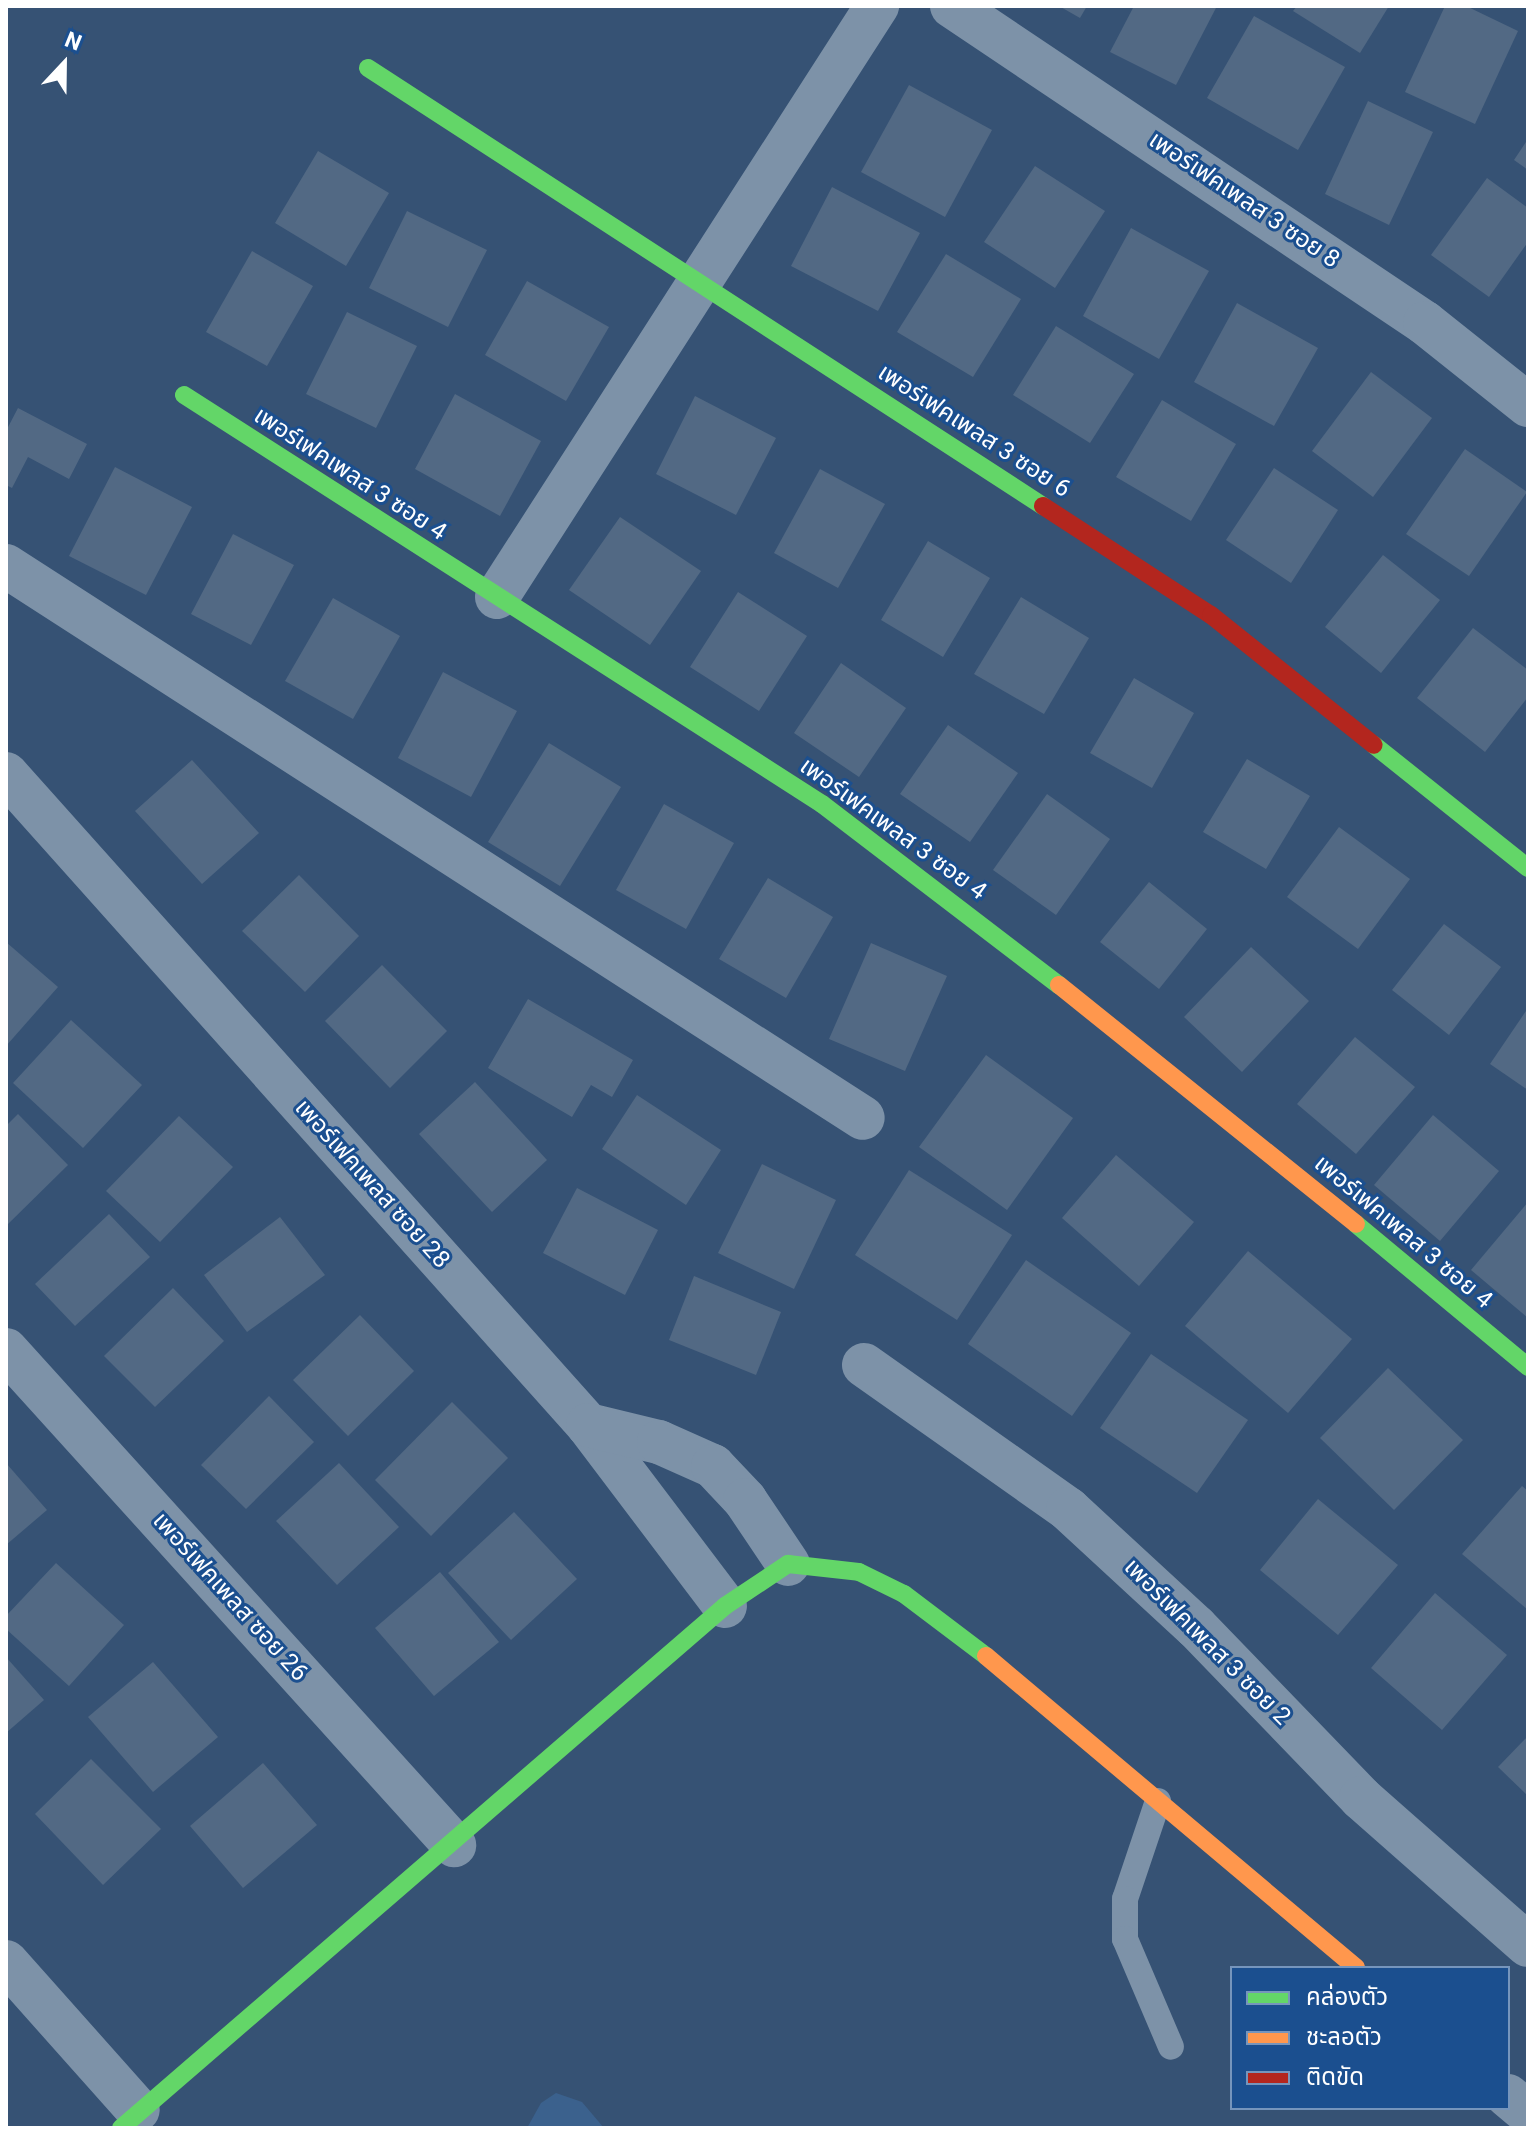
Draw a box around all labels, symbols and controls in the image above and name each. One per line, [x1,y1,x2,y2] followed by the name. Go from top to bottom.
[24,24,104,104] north arrow
[61,27,85,56] text: N
[1143,126,1345,274] street label: เพอร์เฟคเพลส 3 ซอย 8
[872,358,1076,504] street label: เพอร์เฟคเพลส 3 ซอย 6
[248,401,452,547] street label: เพอร์เฟคเพลส 3 ซอย 4
[794,752,992,906] street label: เพอร์เฟคเพลส 3 ซอย 4
[289,1094,455,1274] street label: เพอร์เฟคเพลส ซอย 28
[1308,1149,1498,1315] street label: เพอร์เฟคเพลส 3 ซอย 4
[147,1507,313,1687] street label: เพอร์เฟคเพลส ซอย 26
[1118,1553,1296,1731] street label: เพอร์เฟคเพลส 3 ซอย 2
[1230,1966,1510,2110] legend
[1306,1983,1388,2011] text: คล่องตัว
[1306,2023,1382,2051] text: ชะลอตัว
[1306,2063,1364,2091] text: ติดขัด

